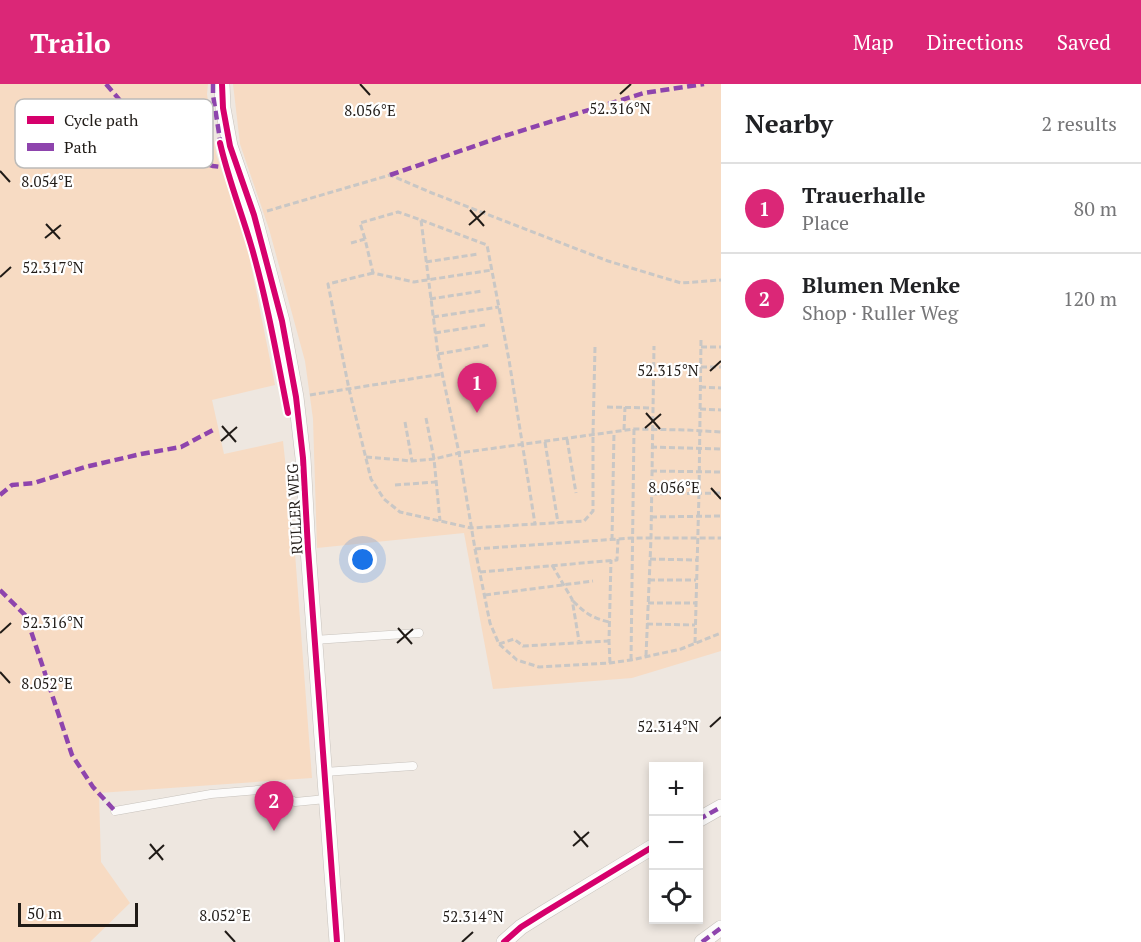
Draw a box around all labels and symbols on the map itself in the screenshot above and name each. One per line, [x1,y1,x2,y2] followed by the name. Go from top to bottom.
[589,98,651,118] text: 52.316°N
[15,99,213,168] legend
[344,100,396,120] text: 8.056°E
[64,109,139,131] text: Cycle path
[64,136,98,158] text: Path
[21,171,73,191] text: 8.054°E
[22,257,84,277] text: 52.317°N
[637,360,699,380] text: 52.315°N
[458,364,496,413] pin: 1
[282,462,306,555] street label: RULLER WEG
[648,477,700,497] text: 8.056°E
[348,545,377,574] your location
[22,612,84,632] text: 52.316°N
[21,673,73,693] text: 8.052°E
[637,716,699,736] text: 52.314°N
[254,782,294,831] pin: 2
[18,900,138,928] scale bar
[199,905,251,925] text: 8.052°E
[442,906,504,926] text: 52.314°N

